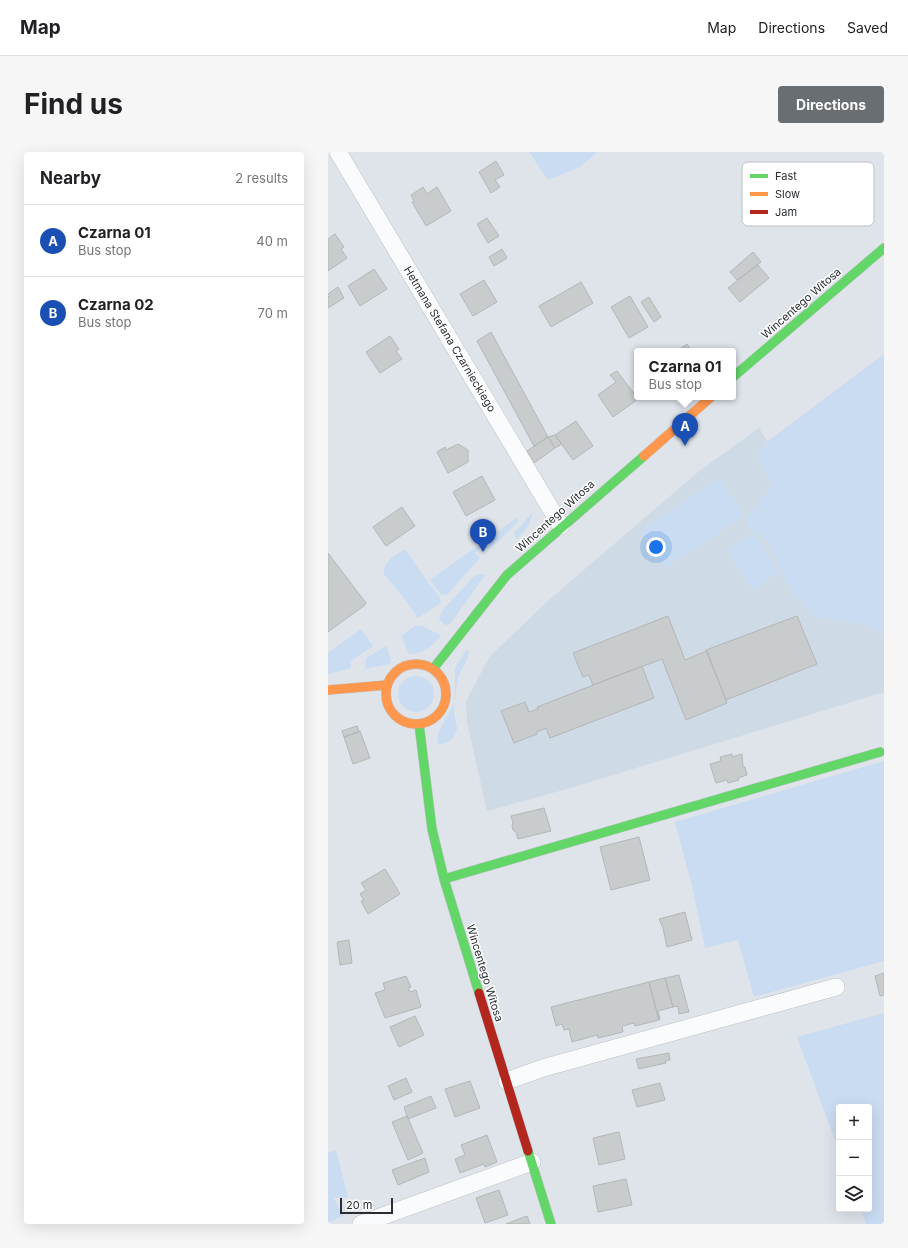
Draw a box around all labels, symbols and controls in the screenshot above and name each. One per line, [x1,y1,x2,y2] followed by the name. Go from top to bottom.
[20,16,61,39] text: Map
[707,19,736,36] text: Map
[758,19,825,36] text: Directions
[847,19,888,36] text: Saved
[778,86,884,123] button: Directions
[24,87,123,121] text: Find us
[742,162,874,226] legend
[40,168,101,188] text: Nearby
[775,169,797,183] text: Fast
[235,170,288,186] text: 2 results
[775,187,800,201] text: Slow
[775,205,797,219] text: Jam
[78,223,151,242] text: Czarna 01
[48,233,58,249] text: A
[256,233,288,249] text: 40 m
[78,242,131,258] text: Bus stop
[401,264,499,415] street label: Hetmana Stefana Czarnieckiego
[758,265,844,341] street label: Wincentego Witosa
[78,295,154,314] text: Czarna 02
[49,305,57,321] text: B
[258,305,288,321] text: 70 m
[78,314,131,330] text: Bus stop
[634,348,736,400] popup
[649,357,721,376] text: Czarna 01
[649,376,702,392] text: Bus stop
[672,413,698,446] pin: A
[513,477,597,555] street label: Wincentego Witosa
[470,519,496,552] pin: B
[646,537,666,557] your location
[464,923,506,1023] street label: Wincentego Witosa
[836,1104,872,1212] map controls
[836,1104,872,1140] button: +
[836,1140,872,1176] button: −
[836,1176,872,1212] button: layers
[340,1196,393,1215] scale bar
[346,1198,372,1212] text: 20 m

